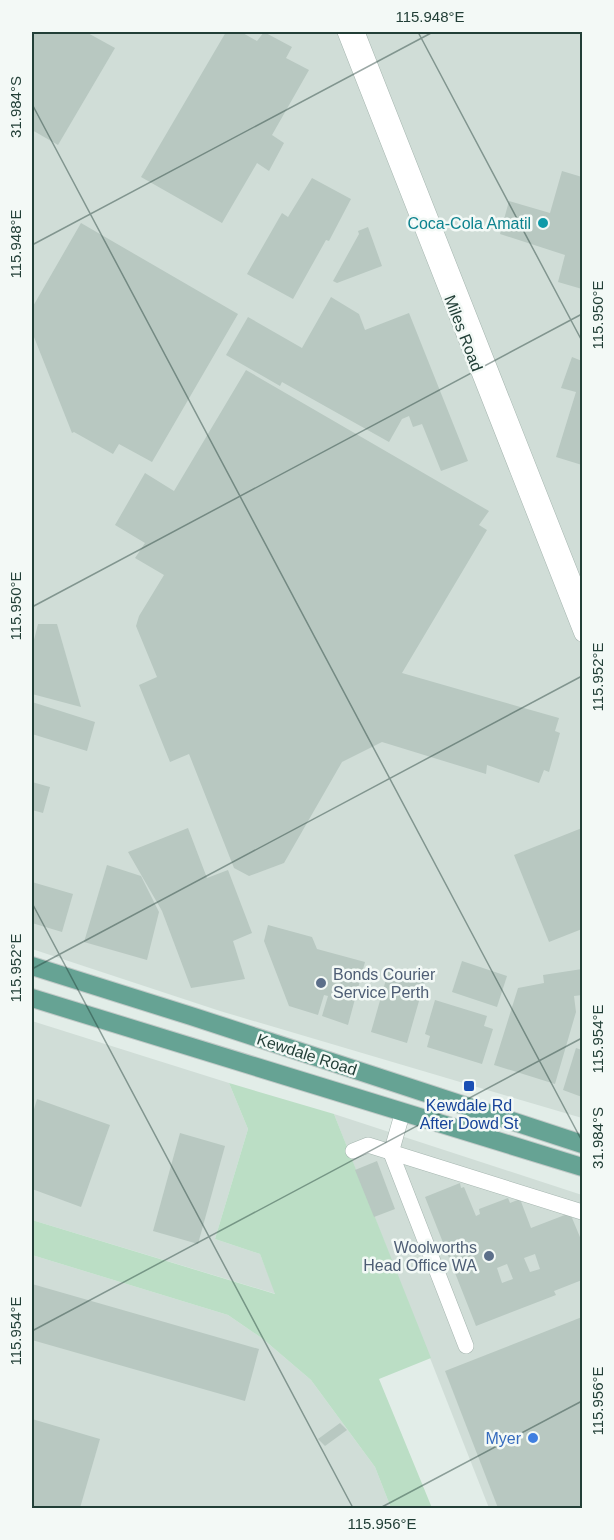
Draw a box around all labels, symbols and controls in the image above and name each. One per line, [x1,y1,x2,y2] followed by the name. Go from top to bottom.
[395,8,465,25] text: 115.948°E
[7,76,24,138] text: 31.984°S
[7,209,24,279] text: 115.948°E
[407,215,531,232] place label: Coca-Cola Amatil
[536,216,550,230] marker: Coca-Cola Amatil
[589,280,606,350] text: 115.950°E
[441,293,486,374] street label: Miles Road
[7,571,24,641] text: 115.950°E
[589,642,606,712] text: 115.952°E
[7,933,24,1003] text: 115.952°E
[333,966,436,1001] place label: Bonds Courier Service Perth
[314,976,328,990] marker: Bonds Courier Service Perth
[589,1004,606,1074] text: 115.954°E
[255,1030,359,1079] street label: Kewdale Road
[462,1079,476,1093] marker: Kewdale Rd After Dowd St
[420,1097,519,1132] place label: Kewdale Rd After Dowd St
[589,1107,606,1169] text: 31.984°S
[363,1239,477,1274] place label: Woolworths Head Office WA
[482,1249,496,1263] marker: Woolworths Head Office WA
[7,1296,24,1366] text: 115.954°E
[589,1366,606,1436] text: 115.956°E
[485,1430,522,1447] place label: Myer
[526,1431,540,1445] marker: Myer
[347,1515,417,1532] text: 115.956°E

